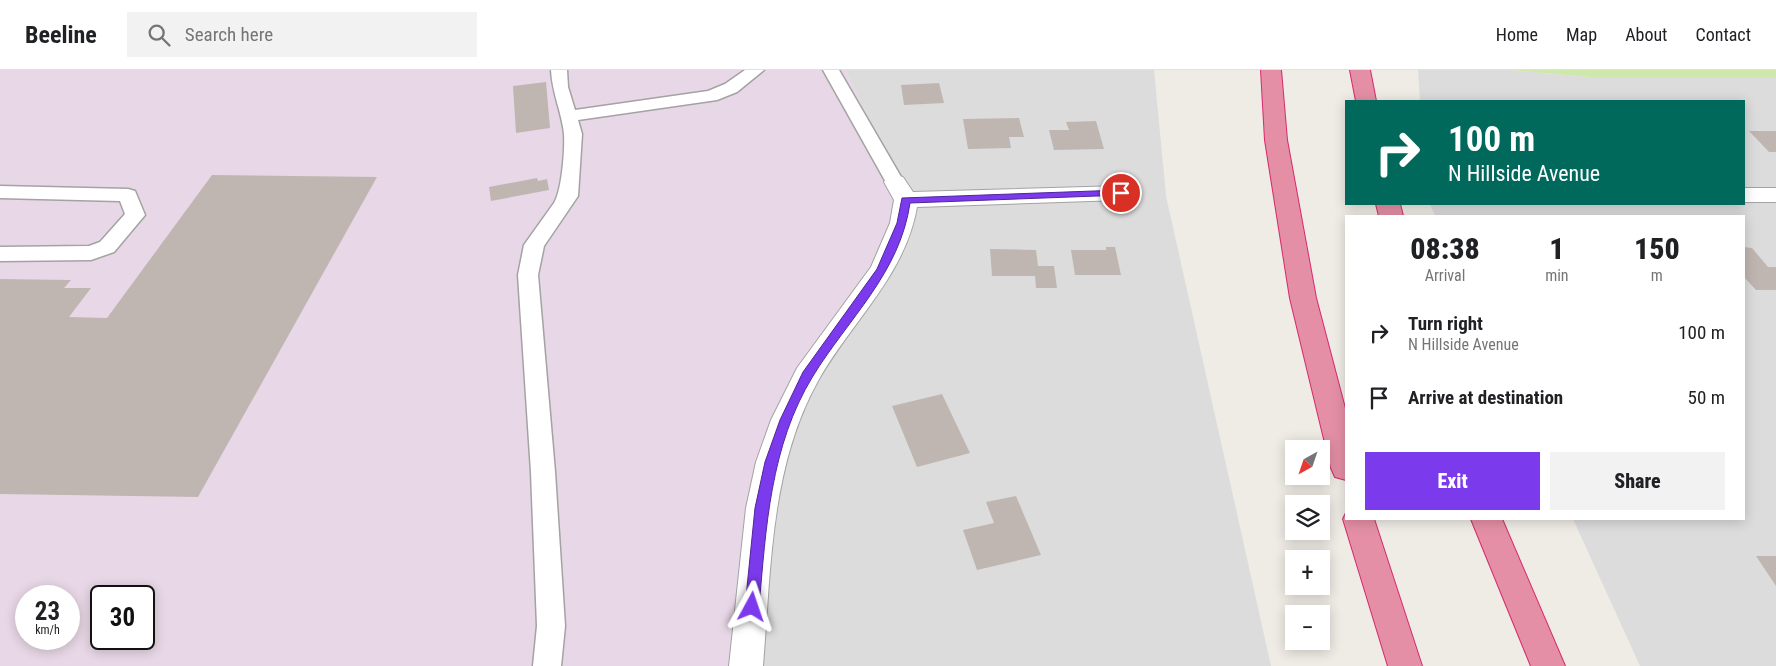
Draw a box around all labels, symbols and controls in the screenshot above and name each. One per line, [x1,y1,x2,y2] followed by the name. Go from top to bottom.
[127,12,477,57] search box
[25,21,97,49] text: Beeline
[145,21,173,49] icon: search
[185,23,273,46] text: Search here
[1496,24,1538,45] text: Home
[1566,24,1597,45] text: Map
[1625,24,1667,45] text: About
[1695,24,1751,45] text: Contact
[1448,119,1535,160] text: 100 m
[1365,120,1430,185] icon: right
[1448,161,1600,186] text: N Hillside Avenue
[1100,172,1142,214] pin
[1107,179,1135,207] icon: arrive
[1410,231,1480,266] text: 08:38
[1549,231,1564,266] text: 1
[1634,231,1680,266] text: 150
[1425,266,1465,285] text: Arrival
[1545,266,1569,285] text: min
[1651,266,1663,285] text: m
[1408,312,1483,335] text: Turn right
[1365,319,1393,347] icon: right
[1678,321,1725,344] text: 100 m
[1408,335,1519,354] text: N Hillside Avenue
[1365,384,1393,412] icon: arrive
[1408,386,1563,409] text: Arrive at destination
[1688,386,1725,409] text: 50 m
[1285,440,1330,485] north arrow
[1285,440,1330,650] map controls
[1365,452,1540,510] button: Exit
[1550,452,1725,510] button: Share
[1285,495,1330,540] button: layers
[1285,550,1330,595] button: +
[725,580,777,632] position arrow
[90,585,155,650] speed limit sign: 30
[35,597,60,626] text: 23
[1285,605,1330,650] button: −
[35,623,60,637] text: km/h

